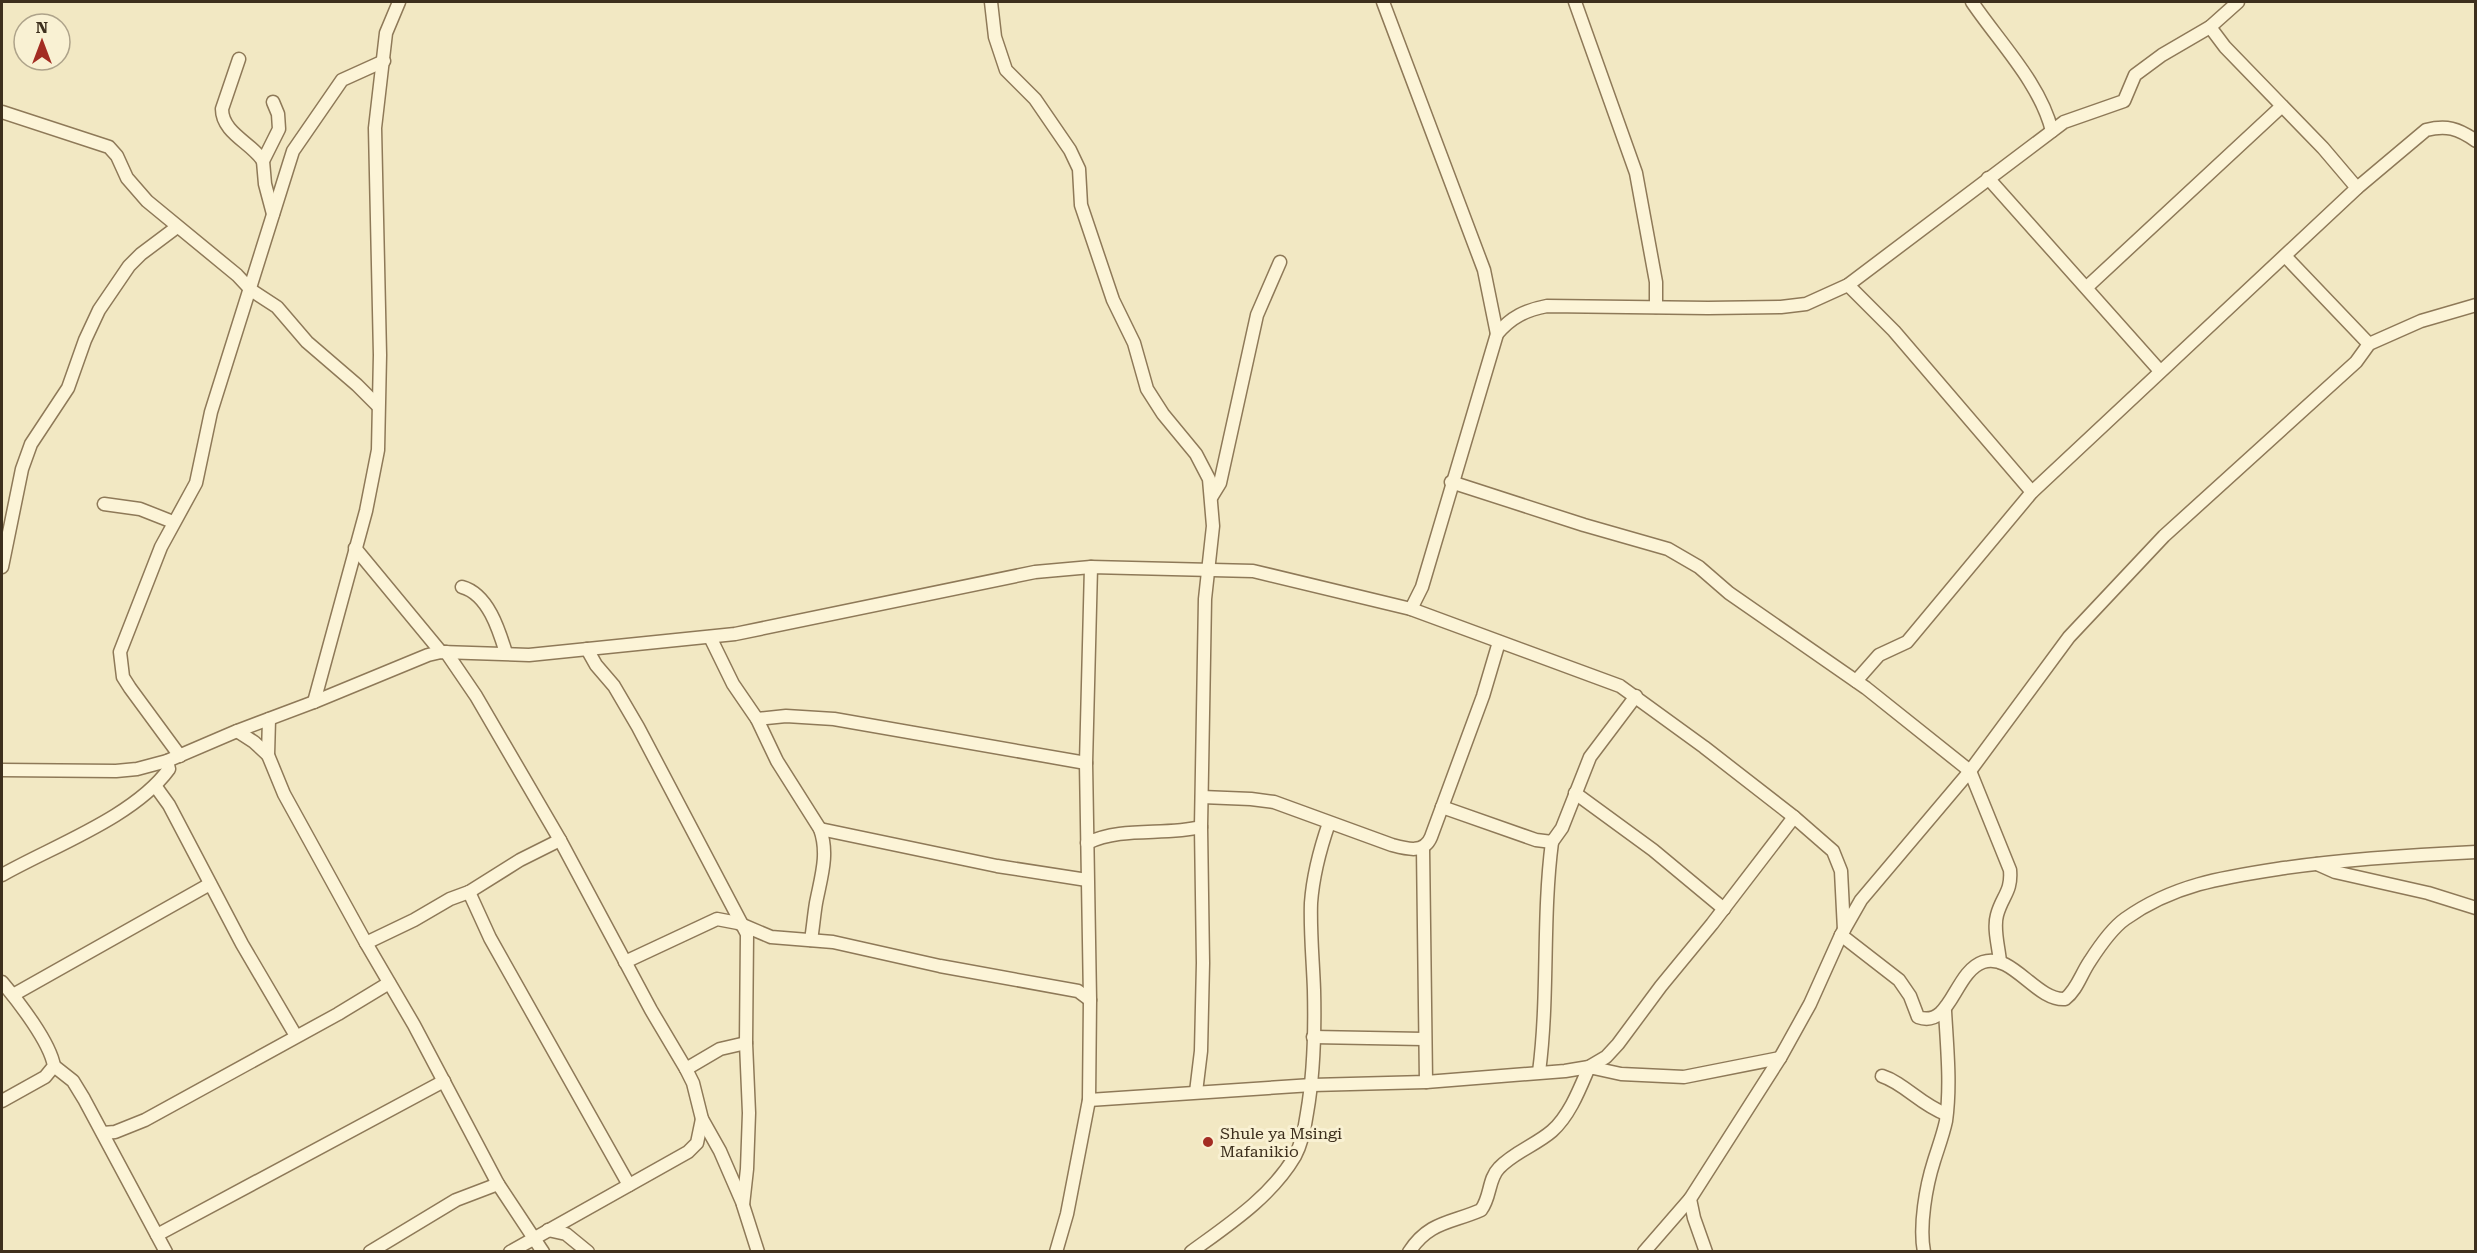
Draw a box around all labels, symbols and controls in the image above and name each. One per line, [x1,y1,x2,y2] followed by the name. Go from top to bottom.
[12,12,72,72] north arrow
[36,18,48,37] text: N
[1220,1124,1342,1161] place label: Shule ya Msingi Mafanikio
[1201,1135,1215,1149] marker: Shule ya Msingi Mafanikio

